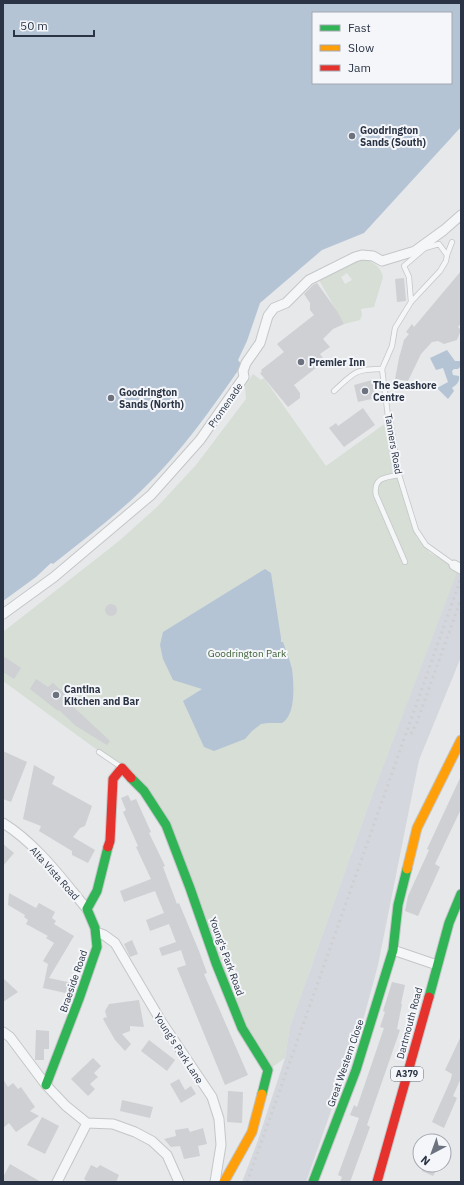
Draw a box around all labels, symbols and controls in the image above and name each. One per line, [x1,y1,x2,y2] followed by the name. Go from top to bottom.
[14,12,94,38] scale bar
[312,12,452,84] legend
[20,18,48,33] text: 50 m
[348,20,371,35] text: Fast
[348,40,374,55] text: Slow
[348,60,371,75] text: Jam
[360,124,426,149] place label: Goodrington Sands (South)
[347,131,357,141] marker: Goodrington Sands (South)
[309,356,365,369] place label: Premier Inn
[296,357,306,367] marker: Premier Inn
[373,379,437,404] place label: The Seashore Centre
[205,380,246,430] street label: Promenade
[119,386,184,411] place label: Goodrington Sands (North)
[360,386,370,396] marker: The Seashore Centre
[106,393,116,403] marker: Goodrington Sands (North)
[382,413,405,475] street label: Tanners Road
[208,647,287,660] park label: Goodrington Park
[64,683,139,708] place label: Cantina Kitchen and Bar
[51,690,61,700] marker: Cantina Kitchen and Bar
[27,844,82,903] street label: Alta Vista Road
[206,915,247,997] street label: Young's Park Road
[57,948,90,1014] street label: Braeside Road
[394,986,425,1060] street label: Dartmouth Road
[151,1011,206,1086] street label: Young's Park Lane
[324,1017,367,1109] street label: Great Western Close
[391,1067,423,1081] road number: A379
[412,1133,452,1173] north arrow
[418,1153,433,1168] text: N

